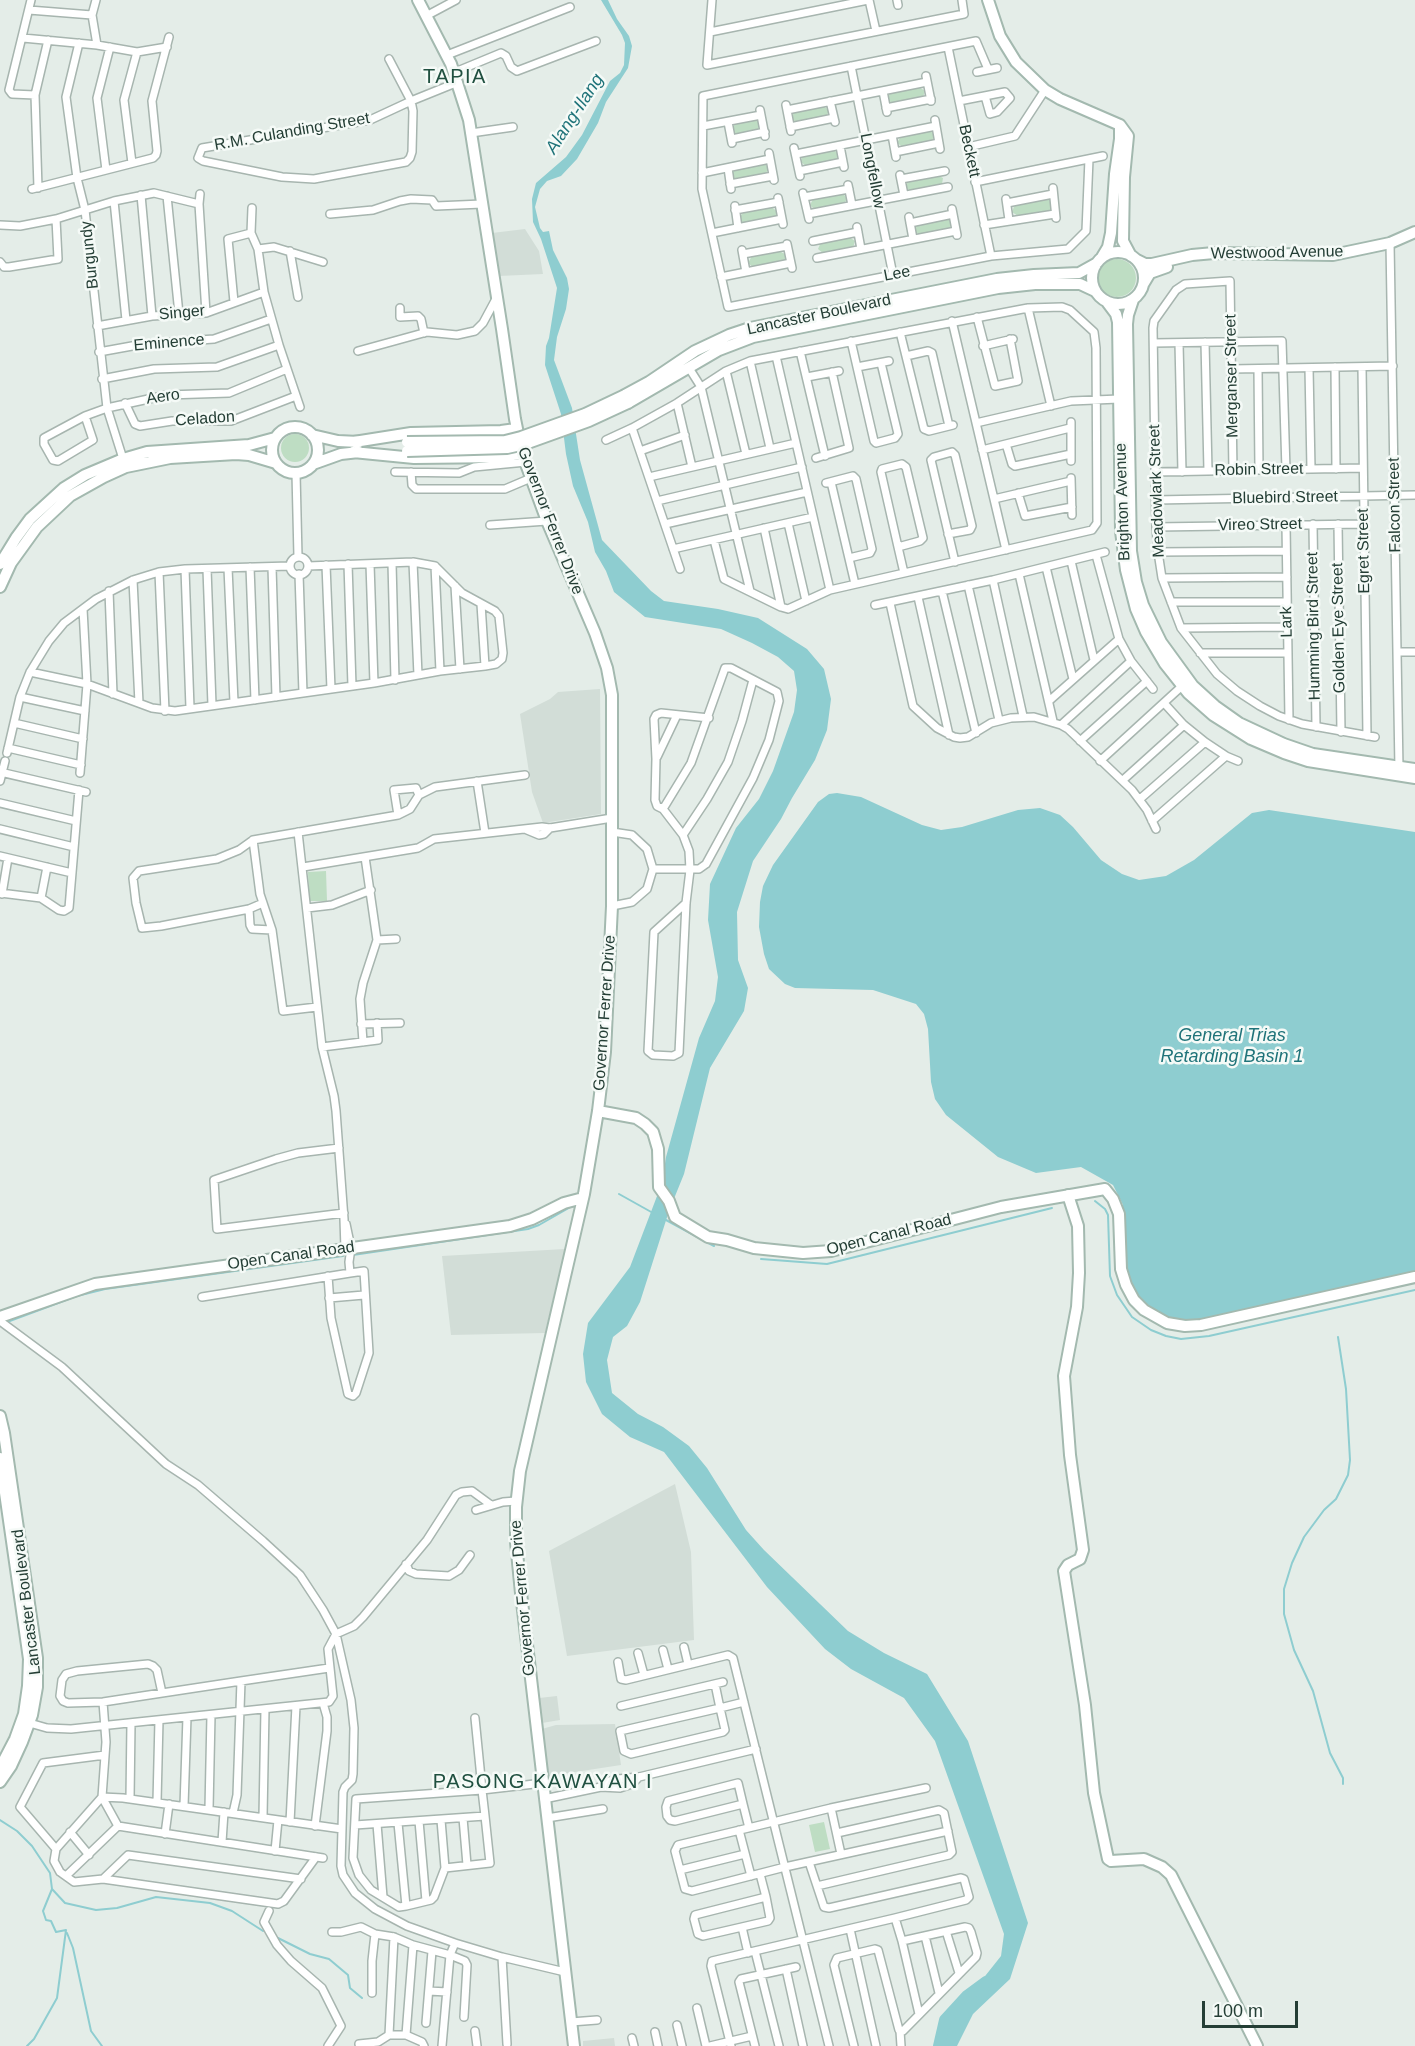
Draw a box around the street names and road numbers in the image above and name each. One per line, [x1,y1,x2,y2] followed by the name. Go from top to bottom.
[213,109,371,155] street label: R.M. Culanding Street
[954,123,984,179] street label: Beckett
[855,132,889,210] street label: Longfellow
[77,220,103,290] street label: Burgundy
[1210,242,1344,264] street label: Westwood Avenue
[882,262,912,286] street label: Lee
[745,290,893,340] street label: Lancaster Boulevard
[158,301,206,325] street label: Singer
[1221,314,1243,438] street label: Merganser Street
[133,330,205,356] street label: Eminence
[145,385,181,409] street label: Aero
[175,407,235,431] street label: Celadon
[1145,424,1169,558] street label: Meadowlark Street
[1111,443,1135,561] street label: Brighton Avenue
[513,445,587,597] street label: Governor Ferrer Drive
[1385,457,1405,553] street label: Falcon Street
[1214,460,1304,480] street label: Robin Street
[1232,487,1338,509] street label: Bluebird Street
[1354,508,1374,594] street label: Egret Street
[1218,515,1302,535] street label: Vireo Street
[1303,552,1325,700] street label: Humming Bird Street
[1328,562,1350,694] street label: Golden Eye Street
[1277,606,1297,638] street label: Lark
[590,934,620,1092] street label: Governor Ferrer Drive
[825,1210,953,1260] street label: Open Canal Road
[226,1238,356,1274] street label: Open Canal Road
[507,1519,539,1677] street label: Governor Ferrer Drive
[9,1528,45,1676] street label: Lancaster Boulevard

